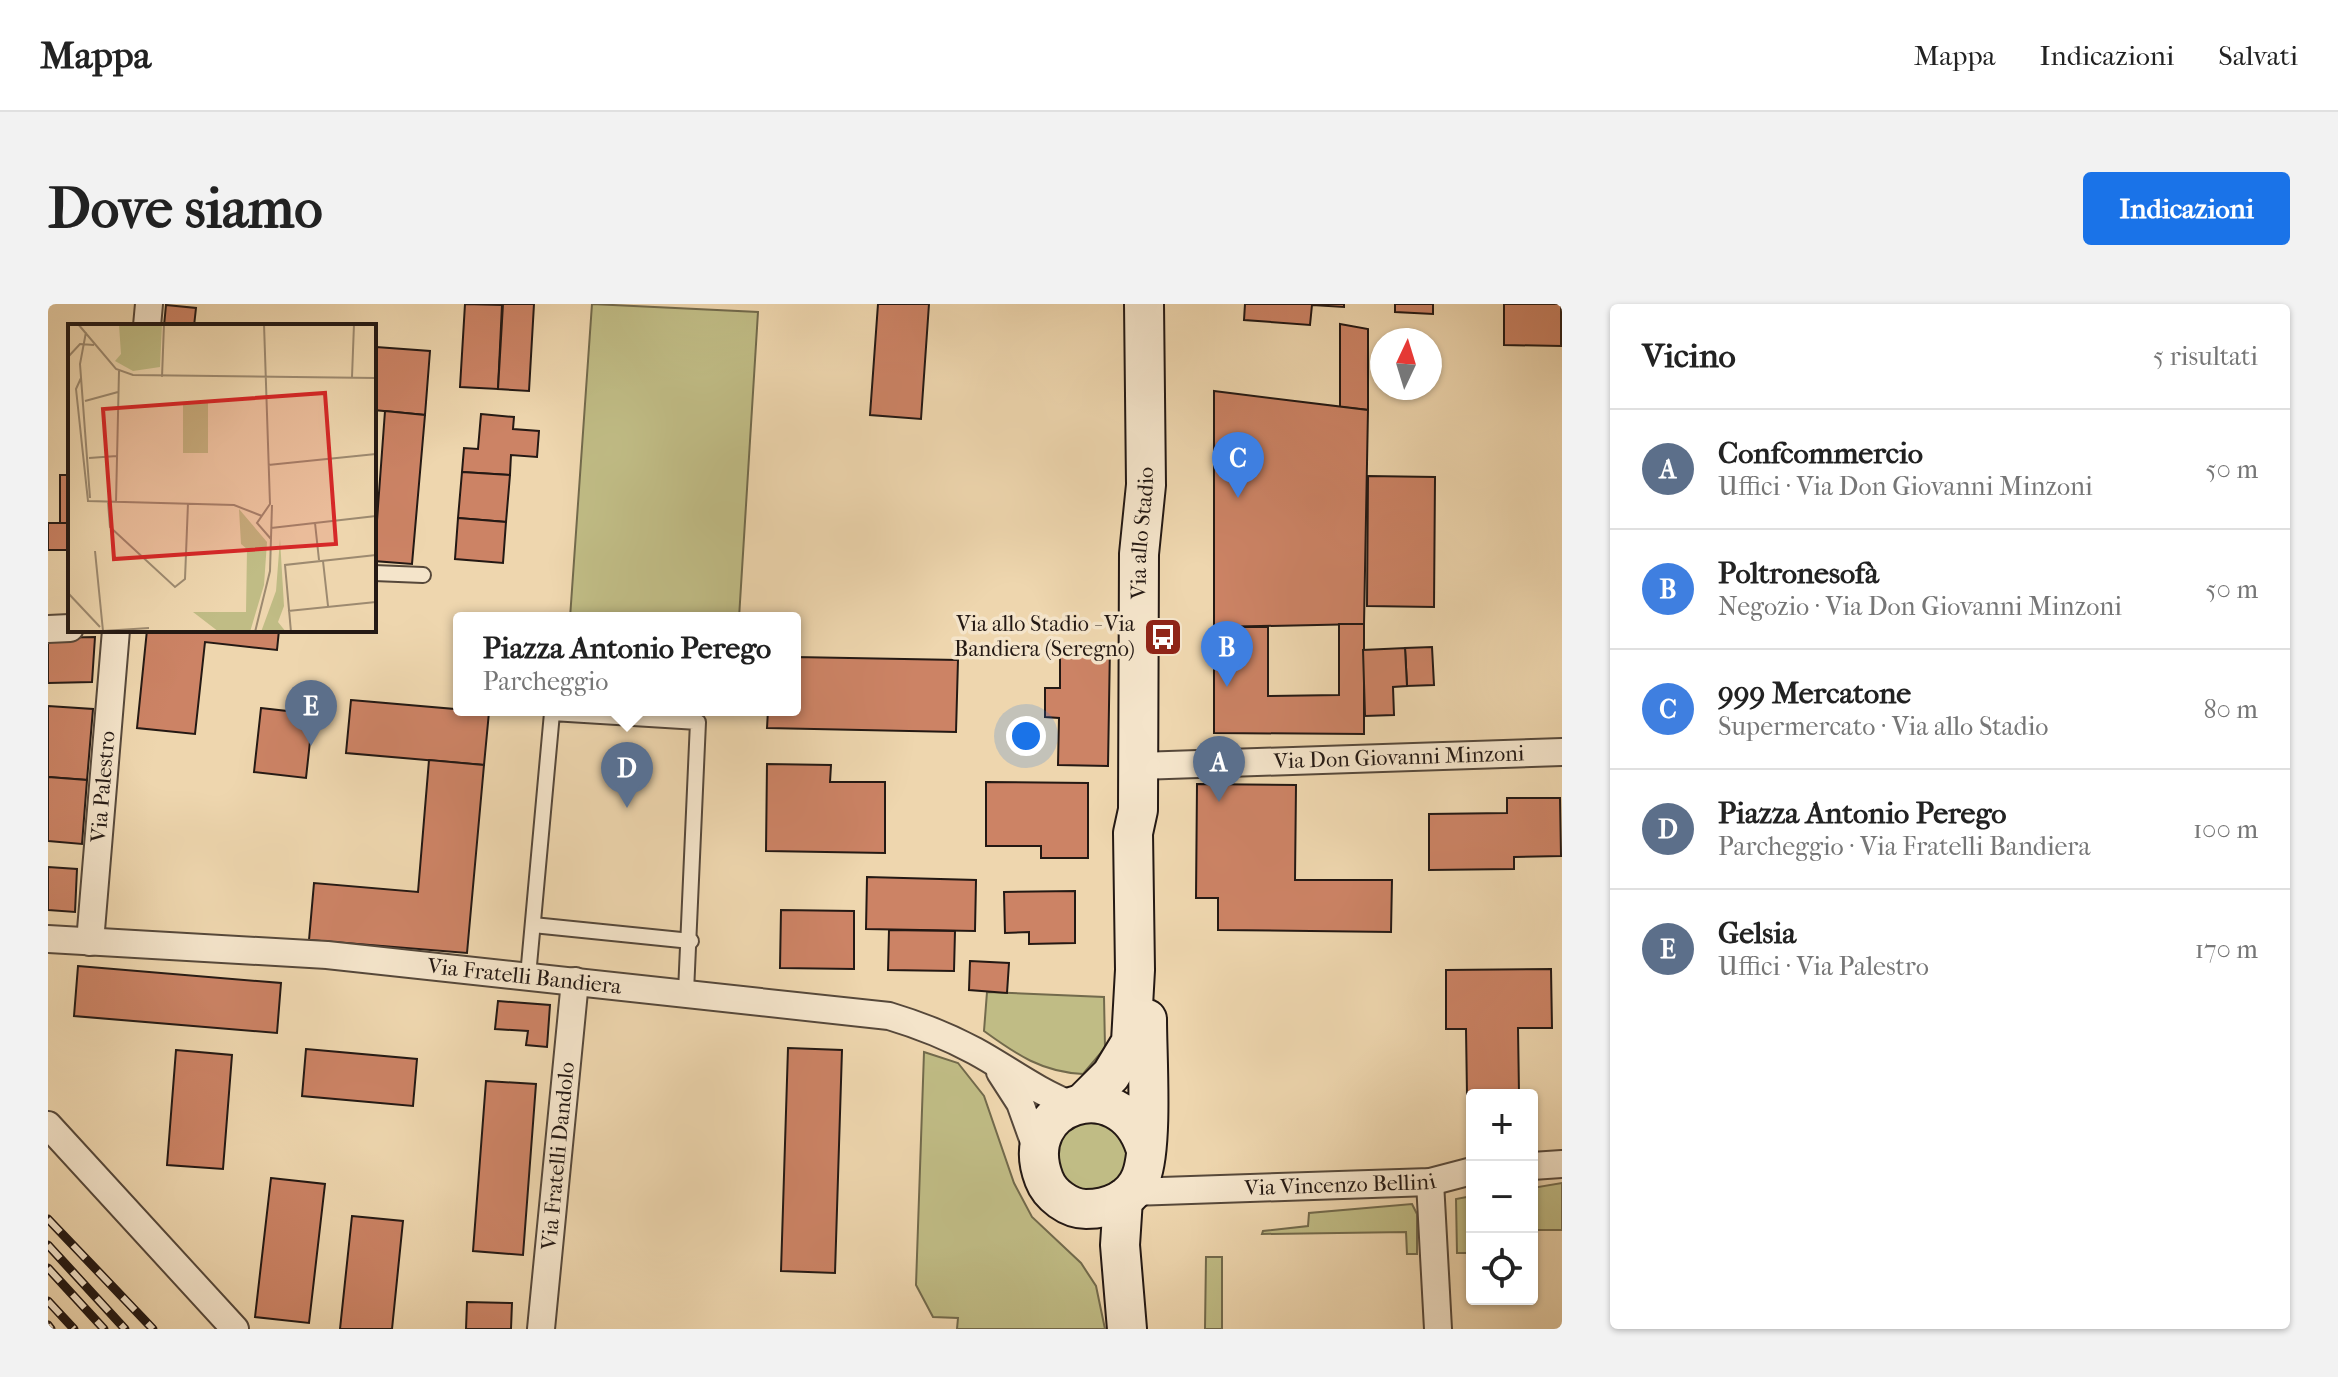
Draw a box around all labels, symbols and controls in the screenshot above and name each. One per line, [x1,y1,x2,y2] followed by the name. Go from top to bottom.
[40,33,151,78] text: Mappa
[1914,39,1996,72] text: Mappa
[2040,39,2174,72] text: Indicazioni
[2218,39,2298,72] text: Salvati
[2083,172,2290,245] button: Indicazioni
[48,176,323,241] text: Dove siamo
[68,324,376,632] inset map
[1370,328,1442,400] north arrow
[1642,336,1736,376] text: Vicino
[2153,341,2258,372] text: 5 risultati
[1212,432,1264,498] pin: C
[1718,436,1923,471] text: Confcommercio
[1660,454,1676,485] text: A
[2205,454,2258,485] text: 50 m
[1126,467,1159,600] street label: Via allo Stadio
[1718,471,2093,502] text: Uffici · Via Don Giovanni Minzoni
[1718,556,1879,591] text: Poltronesofà
[1660,574,1676,605] text: B
[2205,574,2258,605] text: 50 m
[1718,591,2122,622] text: Negozio · Via Don Giovanni Minzoni
[954,611,1136,662] place label: Via allo Stadio - Via Bandiera (Seregno)
[453,612,801,716] popup
[1142,616,1184,658] bus stop icon: Via allo Stadio - Via Bandiera (Seregno)
[1201,621,1253,687] pin: B
[483,631,771,666] text: Piazza Antonio Perego
[483,666,608,697] text: Parcheggio
[1718,676,1911,711] text: 999 Mercatone
[285,680,337,746] pin: E
[1659,694,1677,725] text: C
[2203,694,2258,725] text: 80 m
[1718,711,2048,742] text: Supermercato · Via allo Stadio
[1006,716,1046,756] your location
[85,730,121,844] street label: Via Palestro
[1193,736,1245,802] pin: A
[1272,740,1525,775] street label: Via Don Giovanni Minzoni
[601,742,653,808] pin: D
[1718,796,2007,831] text: Piazza Antonio Perego
[1658,814,1678,845] text: D
[2193,814,2258,845] text: 100 m
[1718,831,2090,862] text: Parcheggio · Via Fratelli Bandiera
[1718,916,1796,951] text: Gelsia
[1660,934,1676,965] text: E
[2195,934,2258,965] text: 170 m
[1718,951,1929,982] text: Uffici · Via Palestro
[425,953,624,1000] street label: Via Fratelli Bandiera
[536,1061,580,1252] street label: Via Fratelli Dandolo
[1466,1089,1538,1305] map controls
[1466,1089,1538,1161] button: +
[1466,1161,1538,1233] button: −
[1243,1168,1439,1201] street label: Via Vincenzo Bellini
[1466,1233,1538,1305] button: locate

